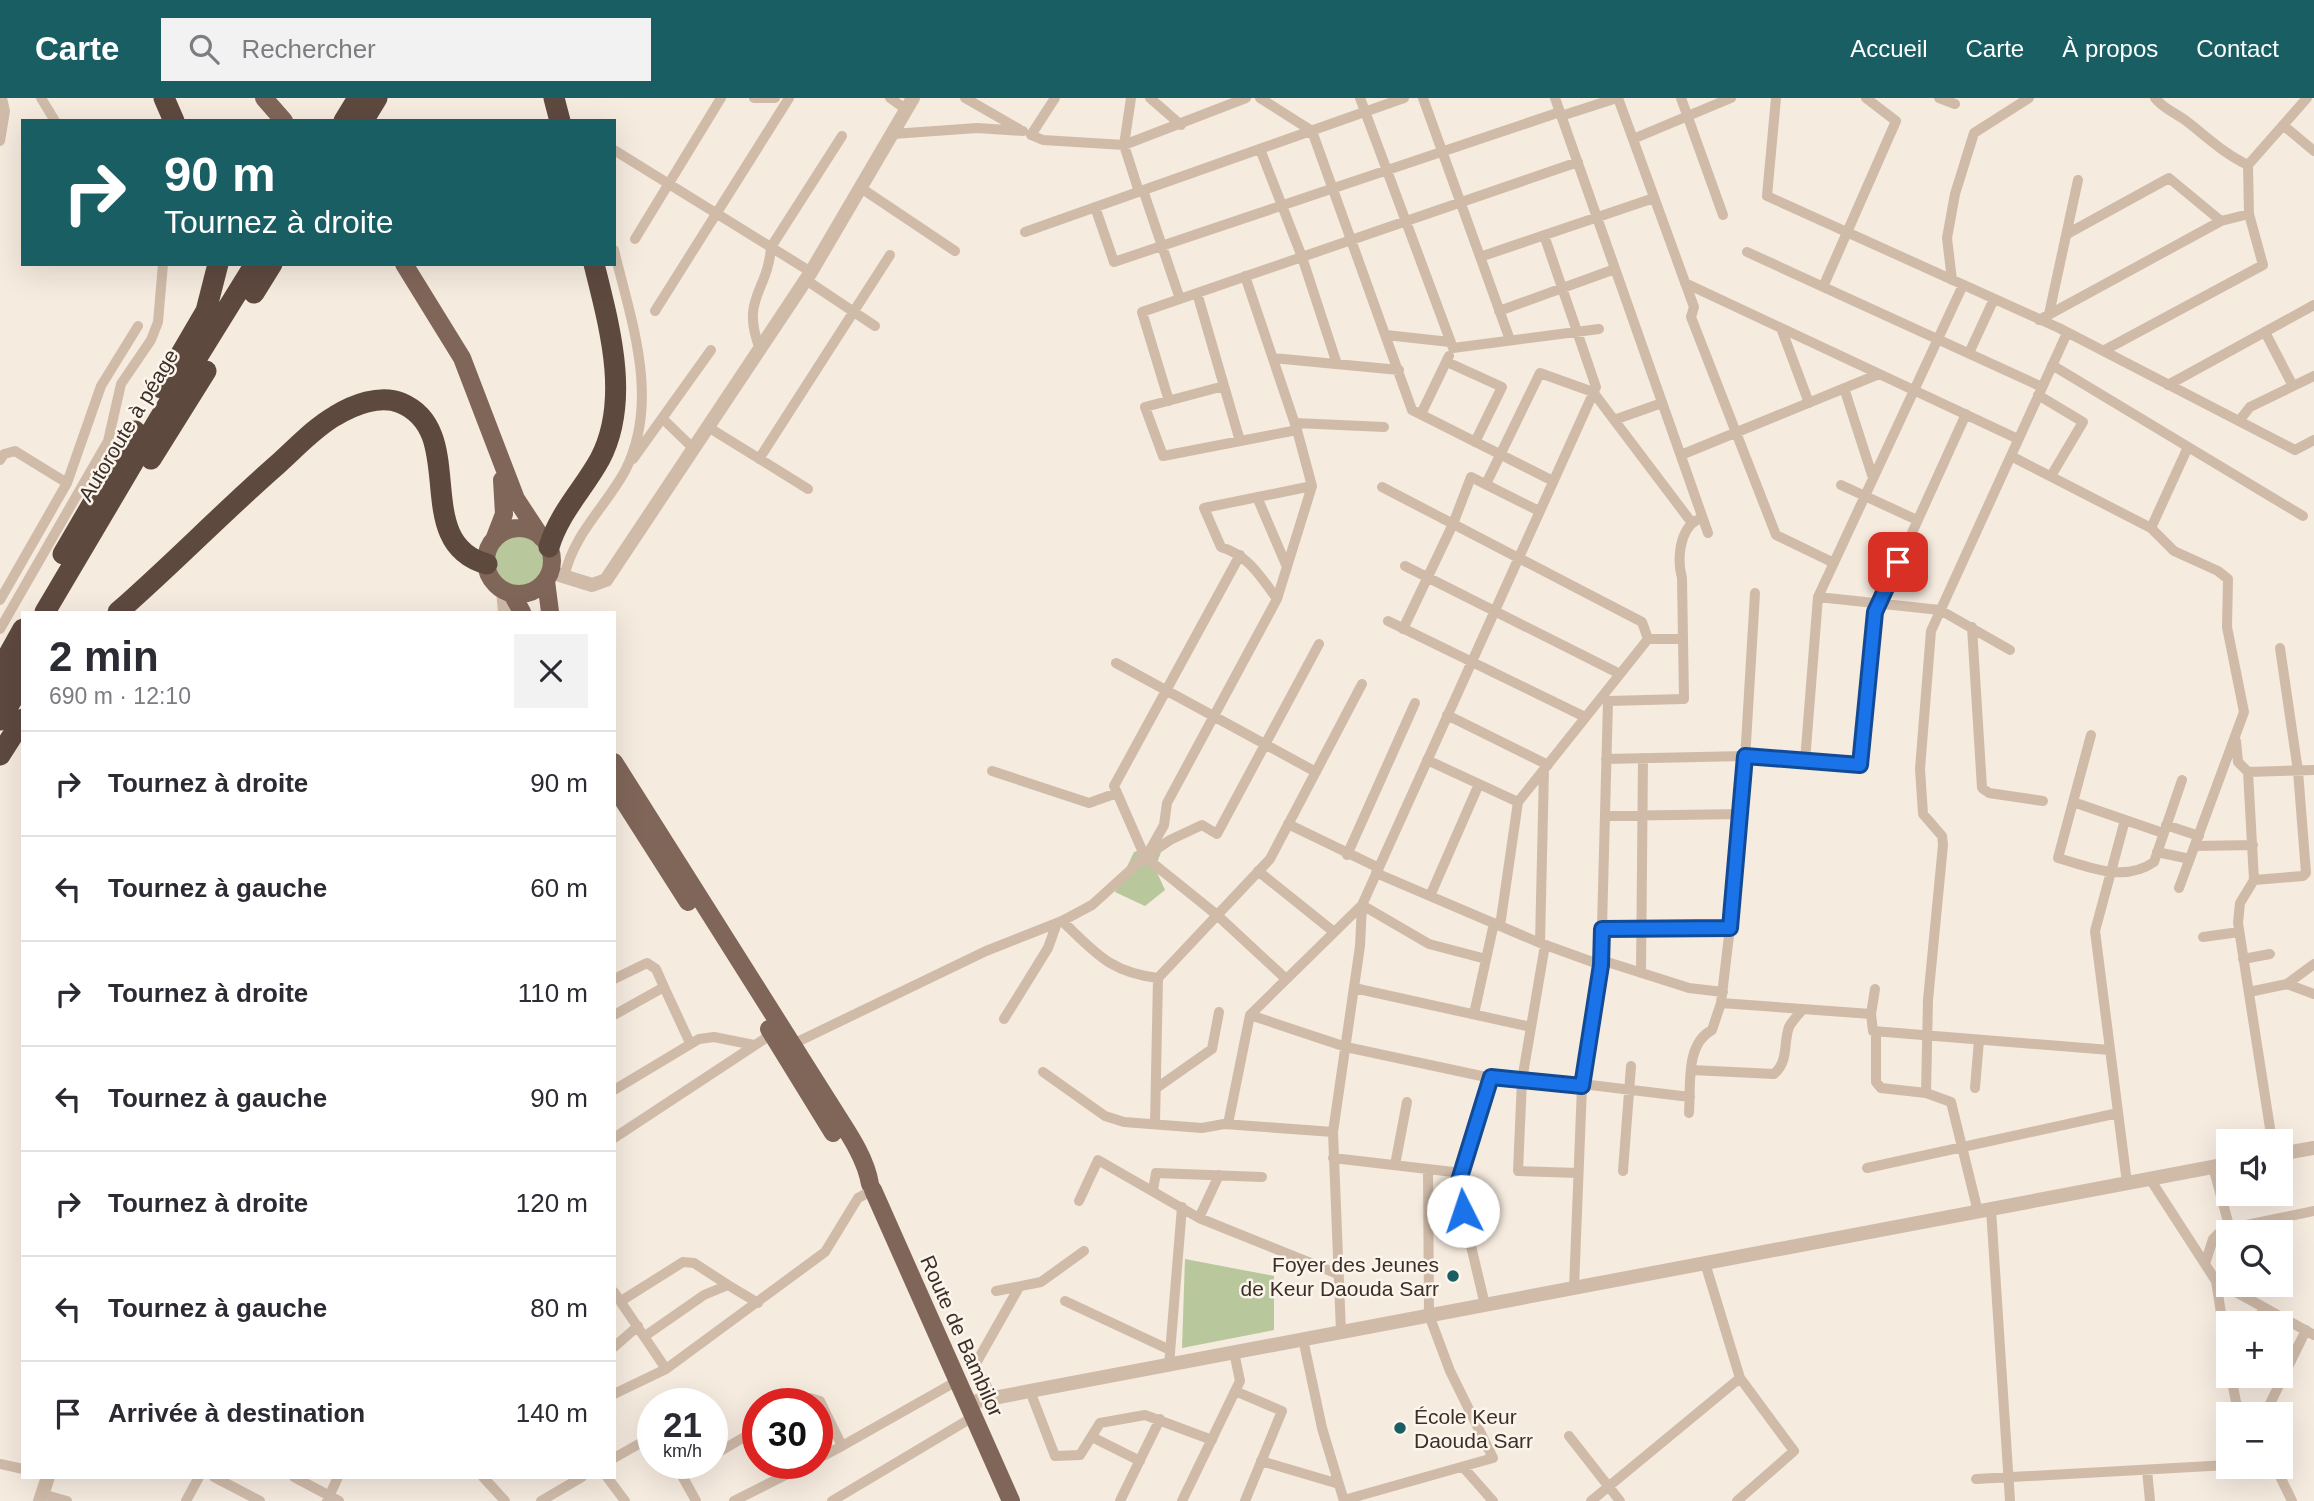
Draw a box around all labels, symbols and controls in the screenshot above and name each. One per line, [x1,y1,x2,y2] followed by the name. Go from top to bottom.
[161,18,651,81] search box
[35,30,119,67] text: Carte
[185,30,223,68] icon: search
[241,34,376,64] text: Rechercher
[1850,35,1928,62] text: Accueil
[1966,35,2024,62] text: Carte
[2062,35,2158,62] text: À propos
[2196,35,2279,62] text: Contact
[49,147,140,238] icon: right
[164,147,276,201] text: 90 m
[164,204,393,240] text: Tournez à droite
[74,345,182,505] street label: Autoroute à péage
[1868,532,1928,592] pin
[1879,543,1917,581] icon: arrive
[49,633,159,680] text: 2 min
[514,634,588,708] button: close
[49,683,191,709] text: 690 m · 12:10
[49,765,87,803] icon: right
[108,768,308,798] text: Tournez à droite
[530,768,588,798] text: 90 m
[49,870,87,908] icon: left
[108,873,327,903] text: Tournez à gauche
[530,873,588,903] text: 60 m
[49,975,87,1013] icon: right
[108,978,308,1008] text: Tournez à droite
[518,978,588,1008] text: 110 m
[49,1080,87,1118] icon: left
[108,1083,327,1113] text: Tournez à gauche
[530,1083,588,1113] text: 90 m
[2216,1129,2293,1479] map controls
[2216,1129,2293,1206] button: sound
[1426,1174,1500,1248] position arrow
[49,1185,87,1223] icon: right
[108,1188,308,1218] text: Tournez à droite
[516,1188,588,1218] text: 120 m
[2216,1220,2293,1297] button: search
[916,1252,1008,1420] street label: Route de Bambilor
[1241,1253,1439,1300] place label: Foyer des Jeunes de Keur Daouda Sarr
[1445,1268,1461,1284] marker: Foyer des Jeunes de Keur Daouda Sarr
[49,1290,87,1328] icon: left
[108,1293,327,1323] text: Tournez à gauche
[530,1293,588,1323] text: 80 m
[2216,1311,2293,1388] button: +
[742,1388,833,1479] speed limit sign: 30
[49,1395,87,1433] icon: arrive
[108,1398,365,1428] text: Arrivée à destination
[516,1398,588,1428] text: 140 m
[2216,1402,2293,1479] button: −
[663,1405,702,1444] text: 21
[1414,1405,1533,1452] place label: École Keur Daouda Sarr
[1392,1420,1408,1436] marker: École Keur Daouda Sarr
[663,1441,702,1461] text: km/h

